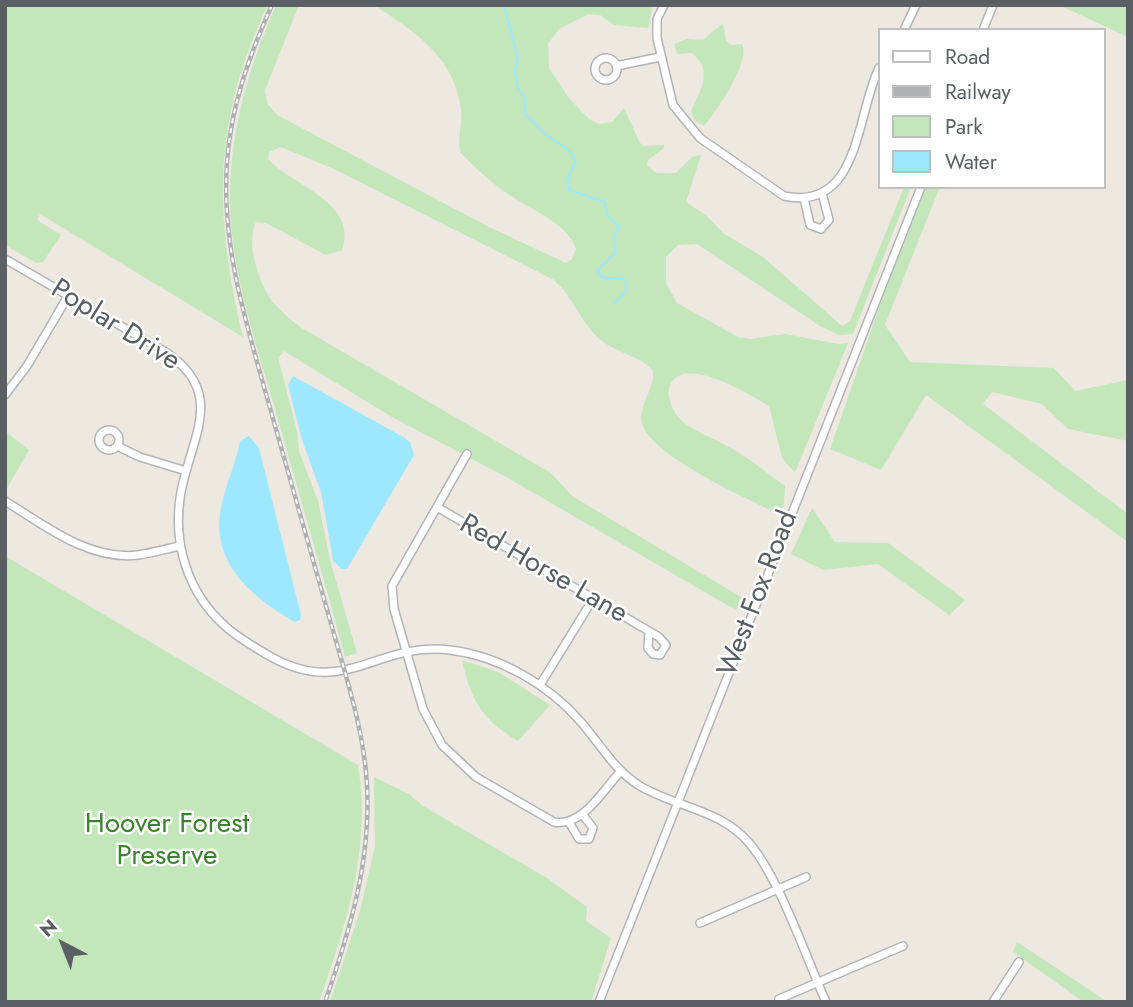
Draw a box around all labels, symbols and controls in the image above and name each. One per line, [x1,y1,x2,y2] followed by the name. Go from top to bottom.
[878,28,1105,189] legend
[945,42,990,72] text: Road
[945,77,1011,107] text: Railway
[945,112,982,142] text: Park
[945,147,997,177] text: Water
[44,273,186,379] street label: Poplar Drive
[712,506,806,682] street label: West Fox Road
[453,508,633,632] street label: Red Horse Lane
[85,808,249,874] park label: Hoover Forest Preserve
[28,909,98,979] north arrow
[34,913,63,943] text: N

